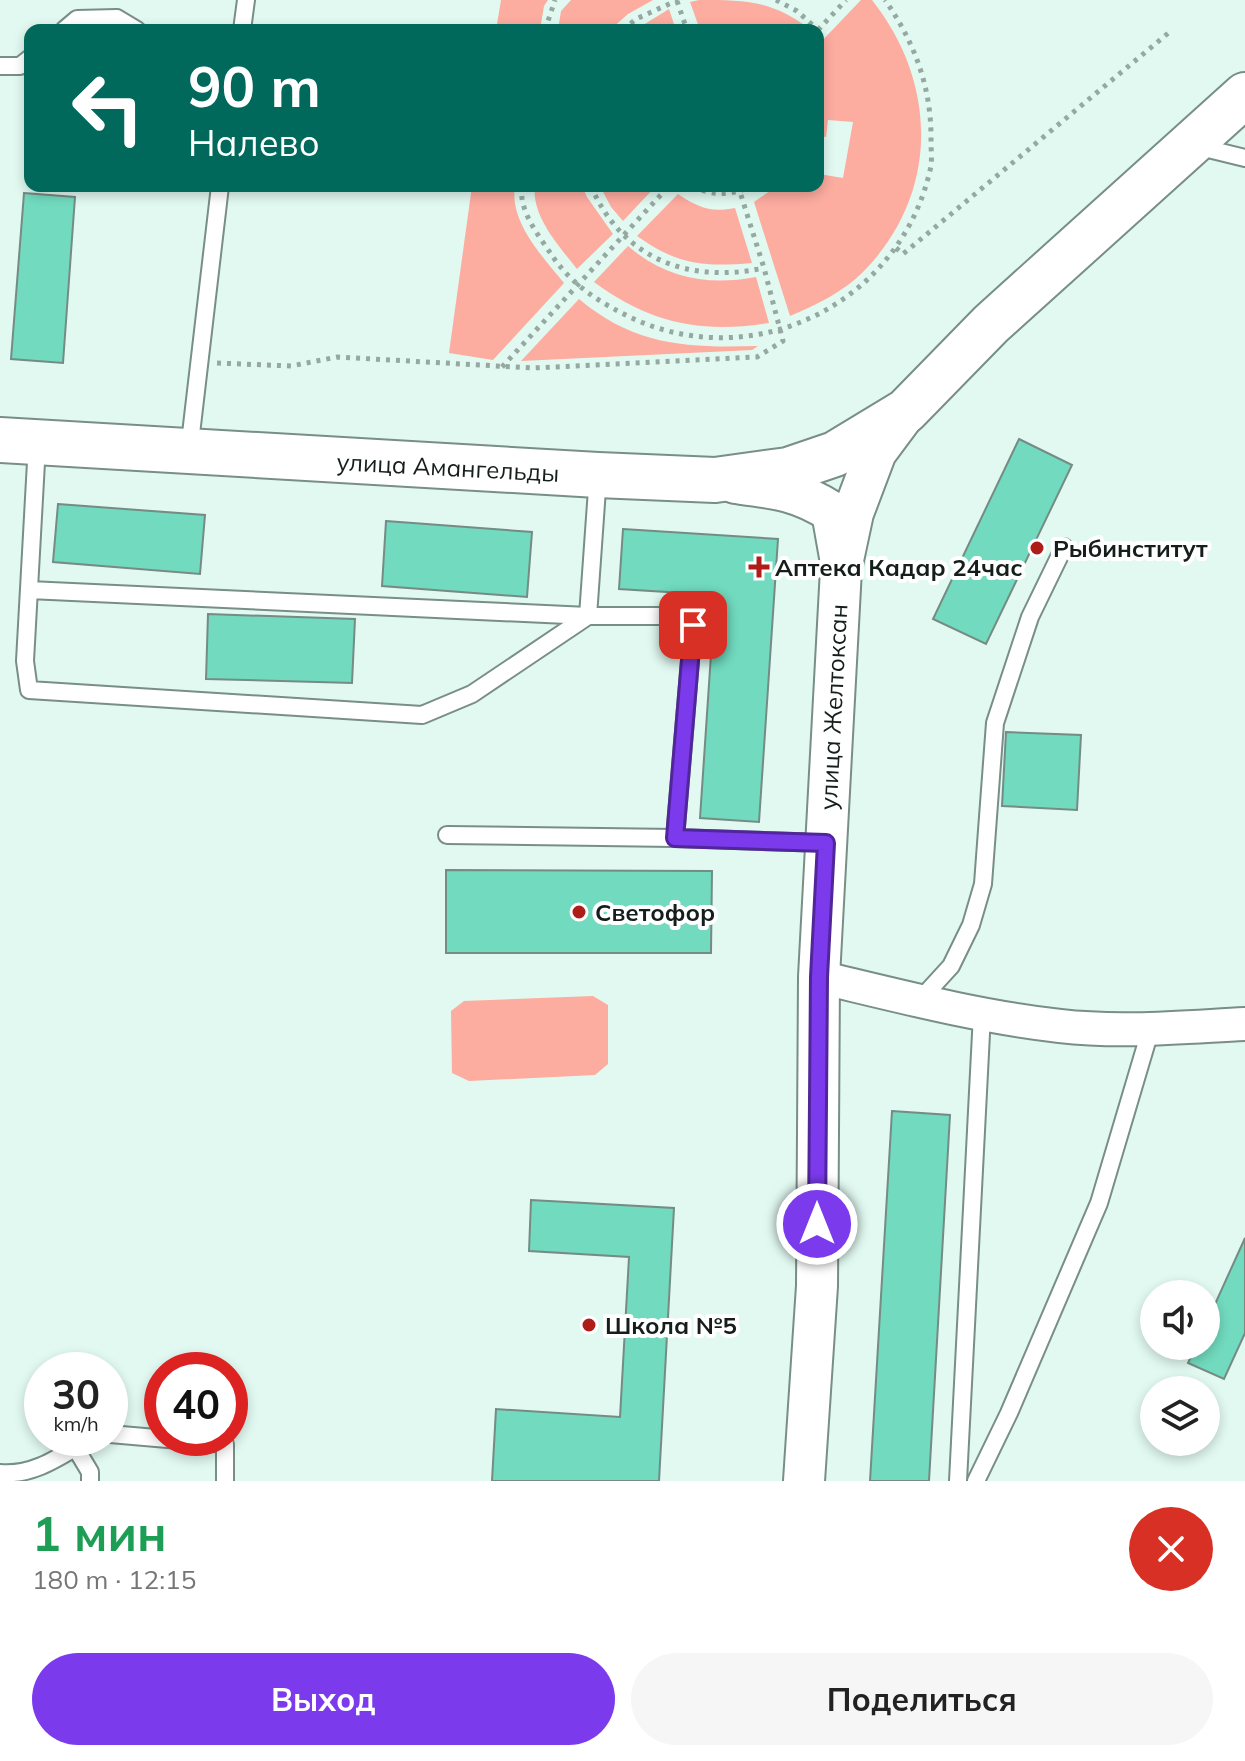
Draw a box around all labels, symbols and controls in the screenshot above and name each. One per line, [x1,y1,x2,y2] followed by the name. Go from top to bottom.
[188,51,321,121] text: 90 m
[56,56,160,160] icon: left
[188,120,320,165] text: Налево
[336,446,560,488] street label: улица Амангельды
[1053,533,1208,563] place label: Рыбинститут
[1028,539,1046,557] marker: Рыбинститут
[775,552,1023,582] place label: Аптека Кадар 24час
[750,558,768,576] marker: Аптека Кадар 24час
[659,591,727,659] pin
[671,603,715,647] icon: arrive
[813,603,853,811] street label: улица Желтоксан
[595,897,715,927] place label: Светофор
[570,903,588,921] marker: Светофор
[775,1182,859,1266] position arrow
[1140,1280,1220,1456] map controls
[1140,1280,1220,1360] button: sound
[605,1310,737,1340] place label: Школа №5
[580,1316,598,1334] marker: Школа №5
[144,1352,248,1456] speed limit sign: 40
[52,1369,100,1419] text: 30
[1140,1376,1220,1456] button: layers
[53,1411,99,1436] text: km/h
[32,1503,167,1563] text: 1 мин
[1129,1507,1213,1591] button: close
[32,1563,196,1596] text: 180 m · 12:15
[32,1653,615,1745] button: Выход
[631,1653,1213,1745] button: Поделиться

